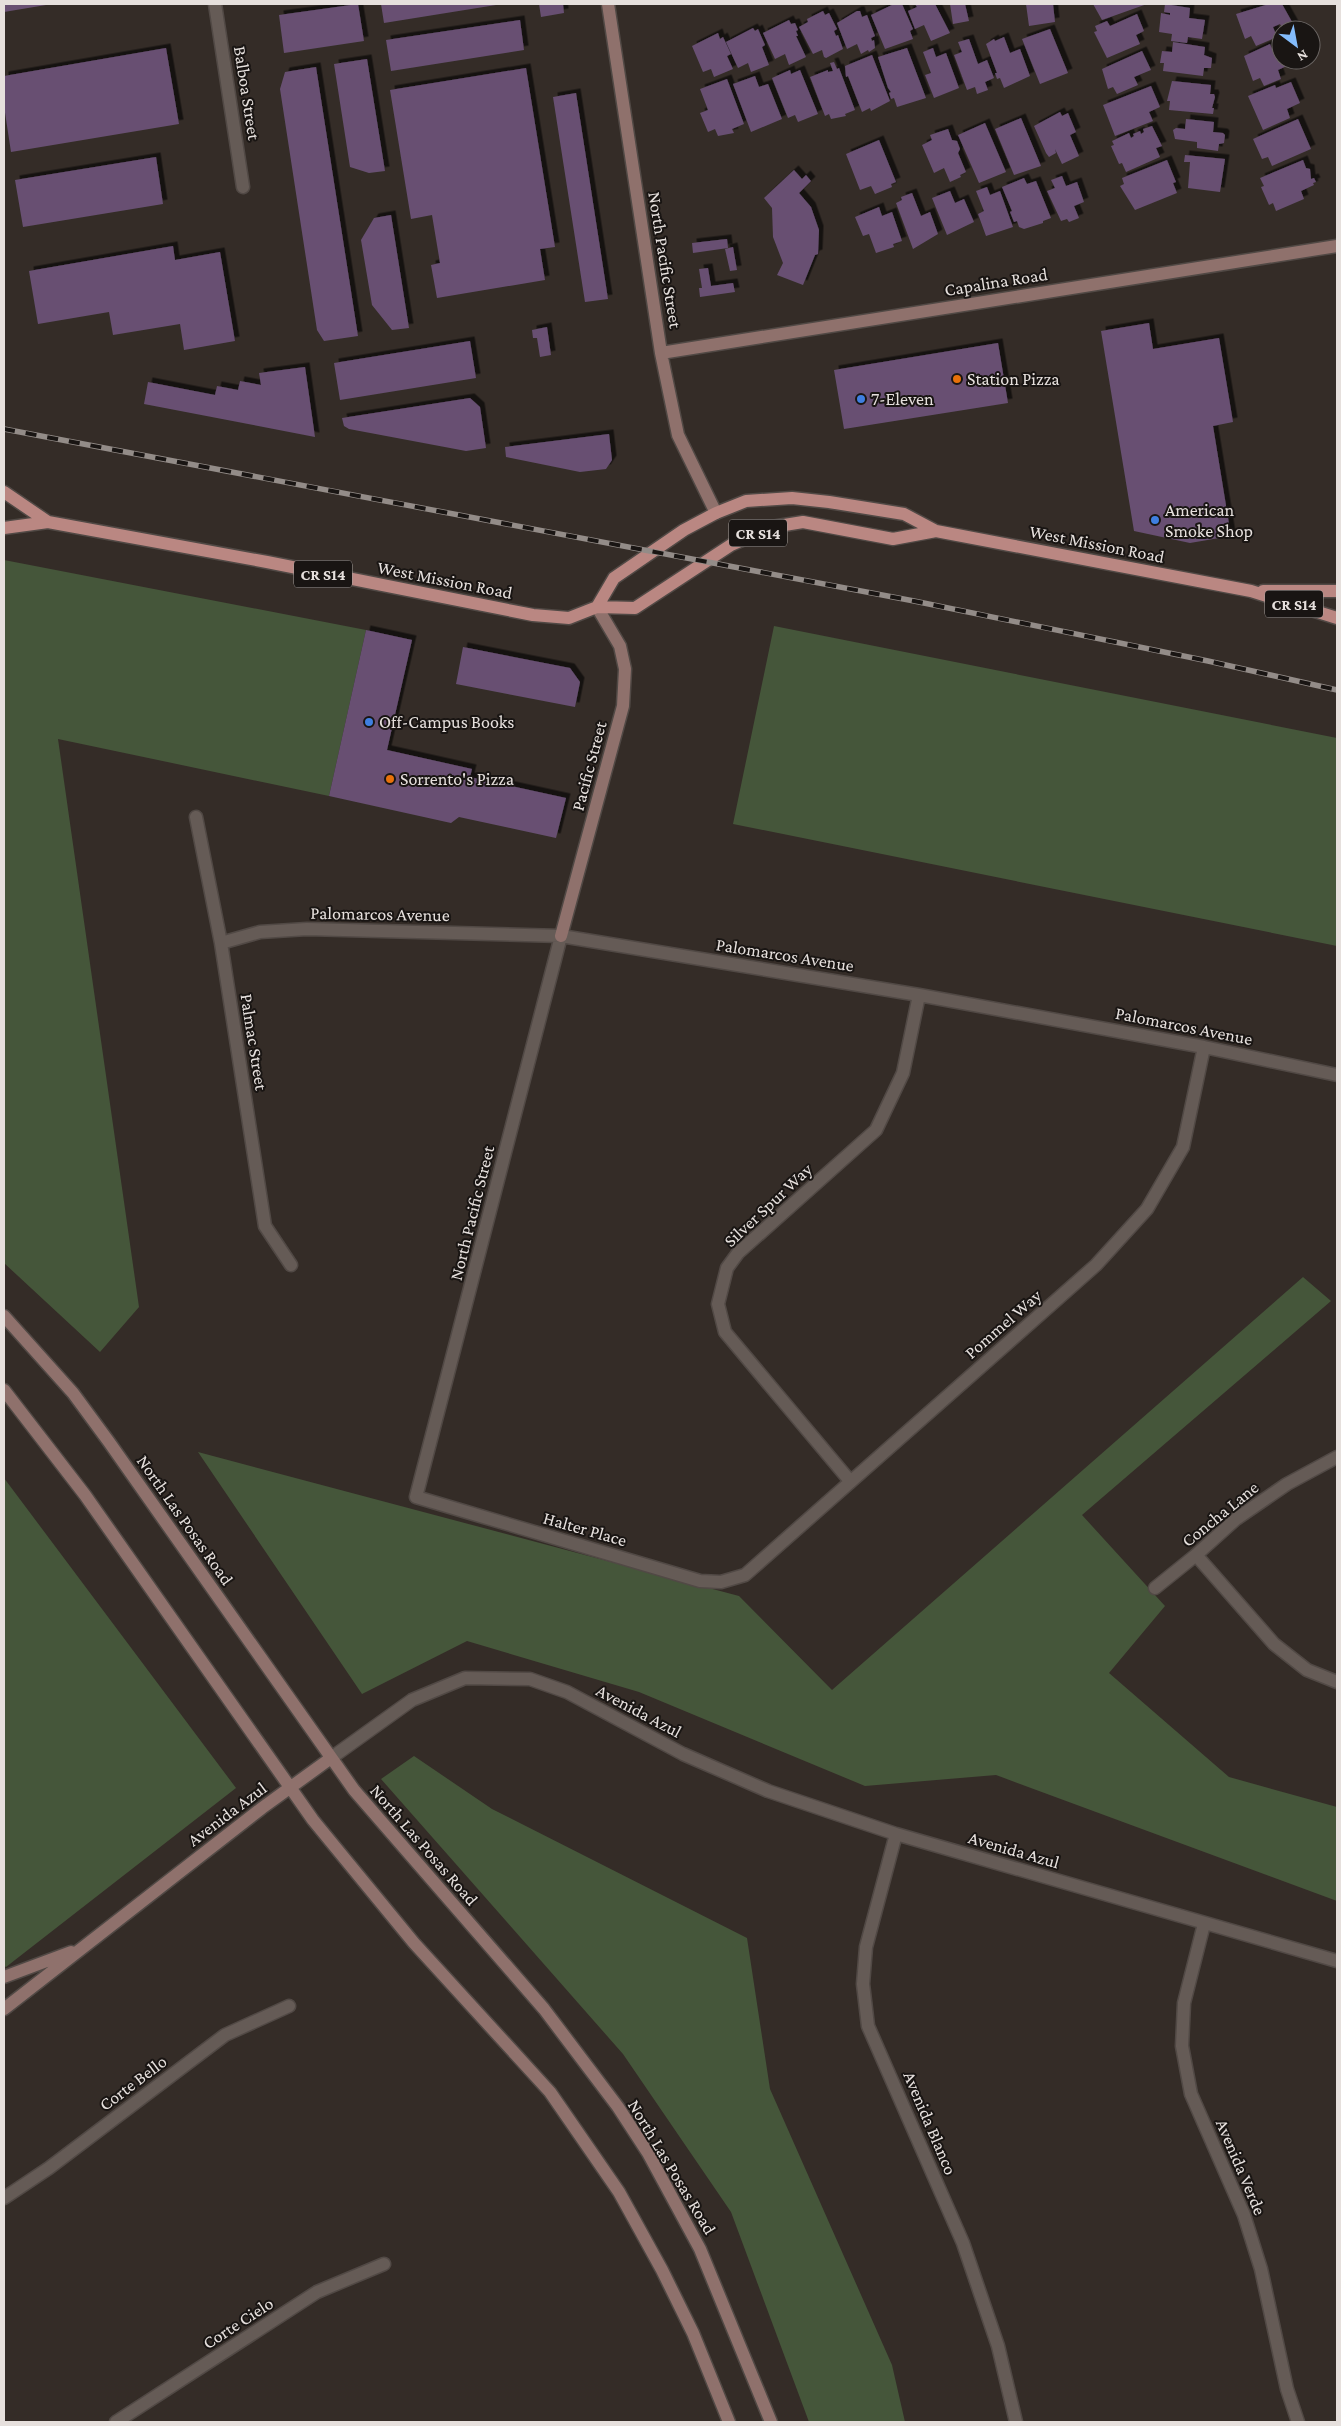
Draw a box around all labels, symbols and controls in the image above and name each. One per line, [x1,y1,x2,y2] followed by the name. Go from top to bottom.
[1271,20,1321,70] north arrow
[230,45,264,142] street label: Balboa Street
[1294,47,1311,66] text: N
[644,190,686,331] street label: North Pacific Street
[943,264,1049,300] street label: Capalina Road
[967,369,1060,389] place label: Station Pizza
[951,373,963,385] marker: Station Pizza
[871,389,934,409] place label: 7-Eleven
[855,393,867,405] marker: 7-Eleven
[1165,500,1253,541] place label: American Smoke Shop
[1149,514,1161,526] marker: American Smoke Shop
[729,520,787,546] road number: CR S14
[1028,521,1167,567] street label: West Mission Road
[376,557,515,603] street label: West Mission Road
[294,560,352,588] road number: CR S14
[1265,590,1323,618] road number: CR S14
[379,712,514,732] place label: Off-Campus Books
[363,716,375,728] marker: Off-Campus Books
[567,718,611,813] street label: Pacific Street
[400,769,514,789] place label: Sorrento's Pizza
[384,773,396,785] marker: Sorrento's Pizza
[310,903,450,925] street label: Palomarcos Avenue
[715,934,855,976] street label: Palomarcos Avenue
[236,992,272,1093] street label: Palmac Street
[1114,1003,1254,1049] street label: Palomarcos Avenue
[446,1143,499,1282] street label: North Pacific Street
[720,1159,817,1251] street label: Silver Spur Way
[961,1285,1046,1363] street label: Pommel Way
[133,1451,238,1589] street label: North Las Posas Road
[1178,1477,1262,1551] street label: Concha Lane
[541,1508,629,1550] street label: Halter Place
[593,1680,685,1742] street label: Avenida Azul
[184,1778,271,1850] street label: Avenida Azul
[366,1780,482,1910] street label: North Las Posas Road
[966,1827,1062,1873] street label: Avenida Azul
[95,2051,171,2115] street label: Corte Bello
[899,2068,961,2178] street label: Avenida Blanco
[624,2096,720,2238] street label: North Las Posas Road
[1212,2116,1270,2218] street label: Avenida Verde
[199,2293,277,2353] street label: Corte Cielo

